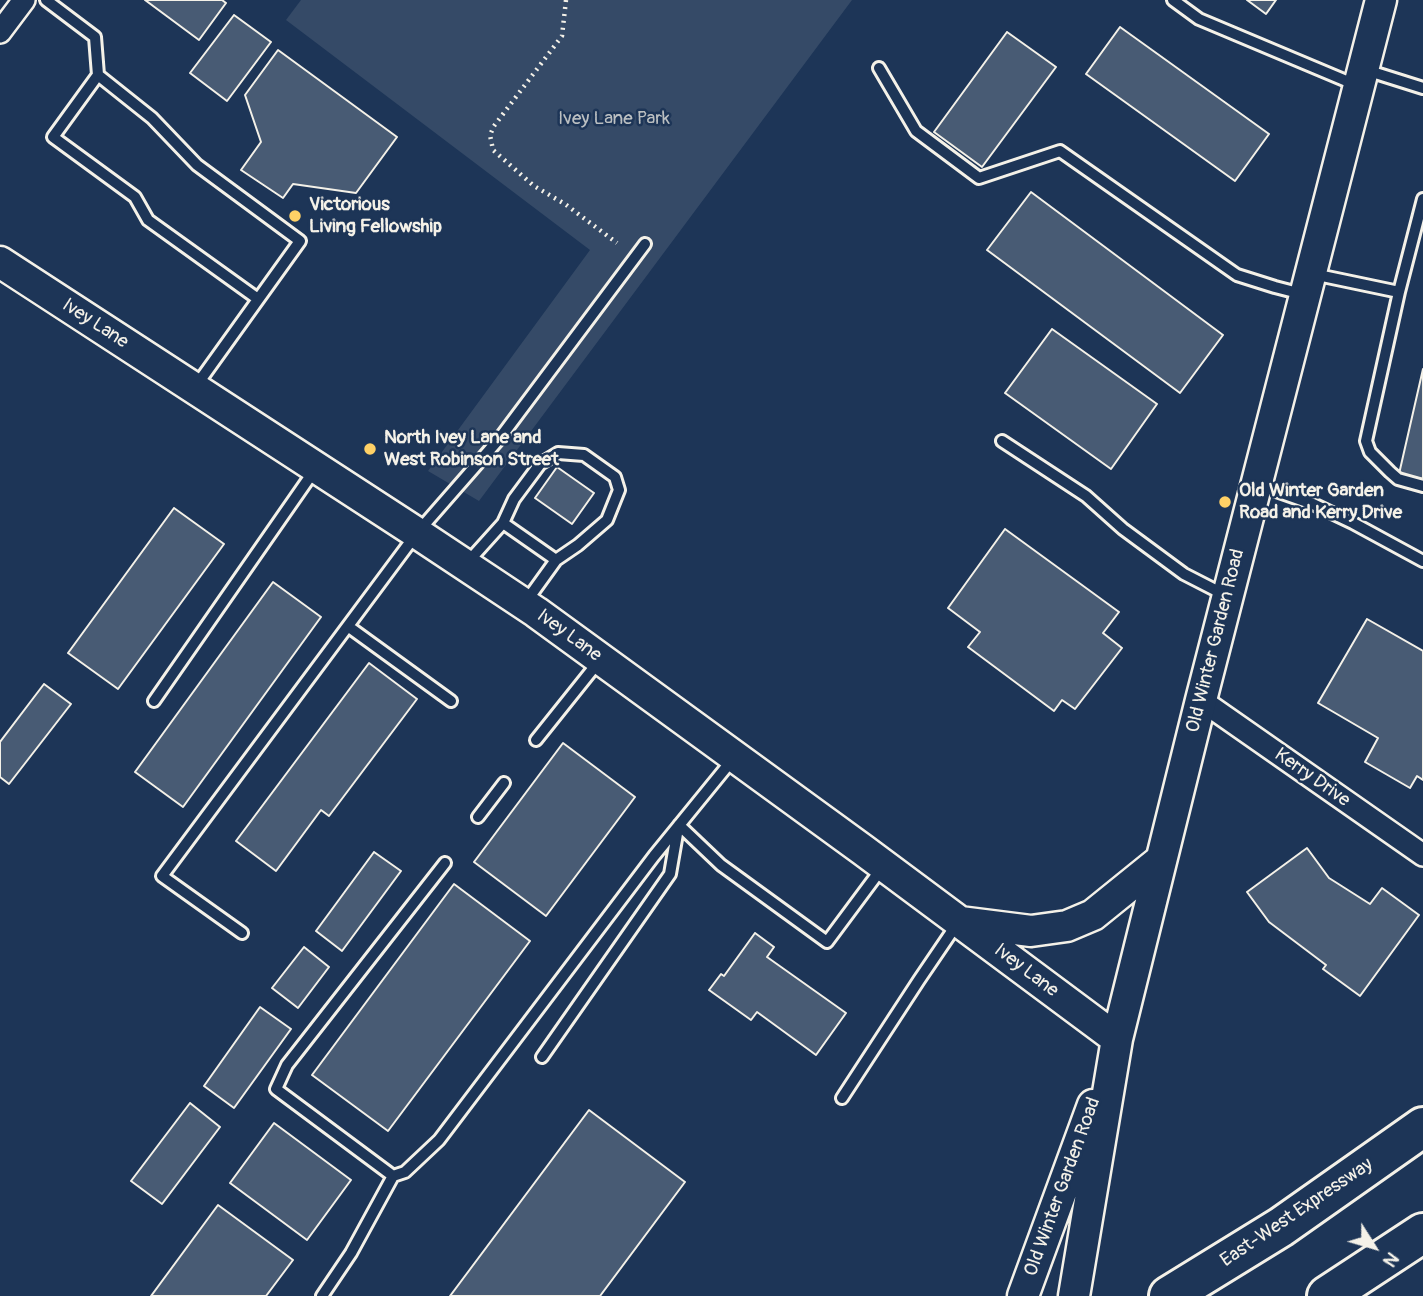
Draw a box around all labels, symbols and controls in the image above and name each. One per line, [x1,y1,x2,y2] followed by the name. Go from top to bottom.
[558,108,670,130] park label: Ivey Lane Park
[309,194,442,238] place label: Victorious Living Fellowship
[287,208,303,224] marker: Victorious Living Fellowship
[58,294,132,354] street label: Ivey Lane
[384,427,559,471] place label: North Ivey Lane and West Robinson Street
[362,441,378,457] marker: North Ivey Lane and West Robinson Street
[1239,480,1402,524] place label: Old Winter Garden Road and Kerry Drive
[1217,494,1233,510] marker: Old Winter Garden Road and Kerry Drive
[1182,547,1250,735] street label: Old Winter Garden Road
[532,605,606,667] street label: Ivey Lane
[1270,744,1354,812] street label: Kerry Drive
[989,939,1063,1003] street label: Ivey Lane
[1020,1095,1106,1279] street label: Old Winter Garden Road
[1217,1154,1377,1272] street label: East-West Expressway
[1339,1212,1409,1282] north arrow
[1377,1247,1404,1272] text: N

